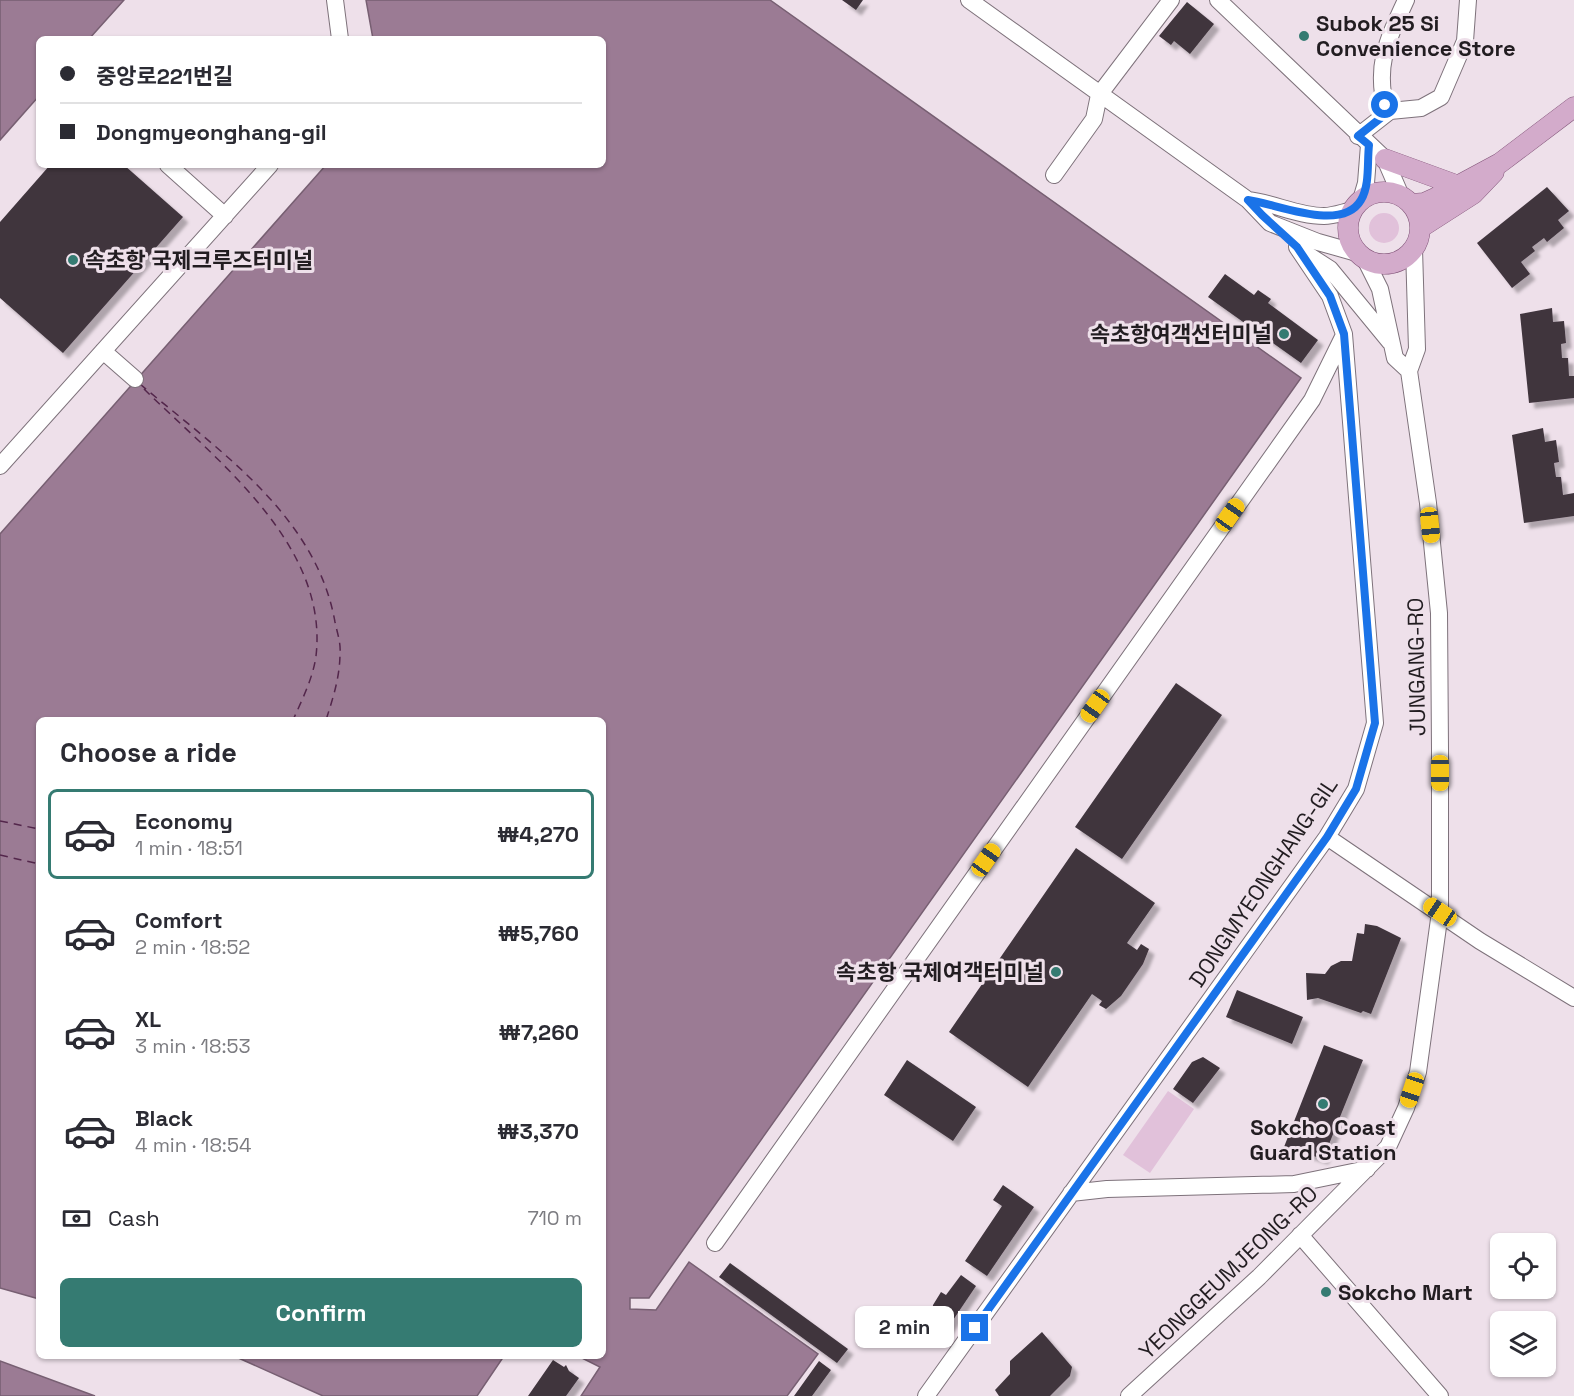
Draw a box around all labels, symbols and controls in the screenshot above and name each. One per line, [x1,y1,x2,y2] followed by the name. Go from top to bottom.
[1316,9,1516,62] place label: Subok 25 Si Convenience Store
[1297,29,1311,43] marker: Subok 25 Si Convenience Store
[96,62,233,90] text: 중앙로221번길
[1371,91,1398,118] route start
[96,118,327,146] text: Dongmyeonghang-gil
[85,246,313,274] place label: 속초항 국제크루즈터미널
[66,253,80,267] marker: 속초항 국제크루즈터미널
[1090,320,1272,348] place label: 속초항여객선터미널
[1277,327,1291,341] marker: 속초항여객선터미널
[1212,495,1248,535] car
[1419,506,1441,544] car
[1401,598,1431,736] street label: JUNGANG-RO
[1077,686,1113,726] car
[60,735,237,770] text: Choose a ride
[1431,755,1449,791] car
[1182,772,1344,992] street label: DONGMYEONGHANG-GIL
[63,807,117,861] icon: car
[135,807,233,835] text: Economy
[497,820,579,848] text: ₩4,270
[135,835,243,861] text: 1 min · 18:51
[968,840,1004,880] car
[1420,894,1460,930] car
[63,906,117,960] icon: car
[135,906,223,934] text: Comfort
[498,919,579,947] text: ₩5,760
[135,934,250,960] text: 2 min · 18:52
[836,958,1044,986] place label: 속초항 국제여객터미널
[1049,965,1063,979] marker: 속초항 국제여객터미널
[63,1005,117,1059] icon: car
[135,1005,161,1033] text: XL
[498,1018,579,1046] text: ₩7,260
[135,1033,251,1059] text: 3 min · 18:53
[1398,1070,1426,1110] car
[1316,1097,1330,1111] marker: Sokcho Coast Guard Station
[63,1104,117,1158] icon: car
[135,1104,193,1132] text: Black
[1250,1113,1396,1166] place label: Sokcho Coast Guard Station
[497,1117,579,1145] text: ₩3,370
[135,1132,251,1158] text: 4 min · 18:54
[1133,1179,1323,1365] street label: YEONGGEUMJEONG-RO
[60,1202,93,1235] icon: cash
[108,1204,160,1232] text: Cash
[527,1205,582,1231] text: 710 m
[1490,1233,1556,1377] map controls
[1490,1233,1556,1299] button: locate
[60,1278,582,1347] button: Confirm
[1338,1278,1473,1306] place label: Sokcho Mart
[1319,1285,1333,1299] marker: Sokcho Mart
[855,1307,954,1349] callout: 2 min
[1490,1311,1556,1377] button: layers
[879,1314,930,1340] text: 2 min
[961,1314,988,1341] route end

